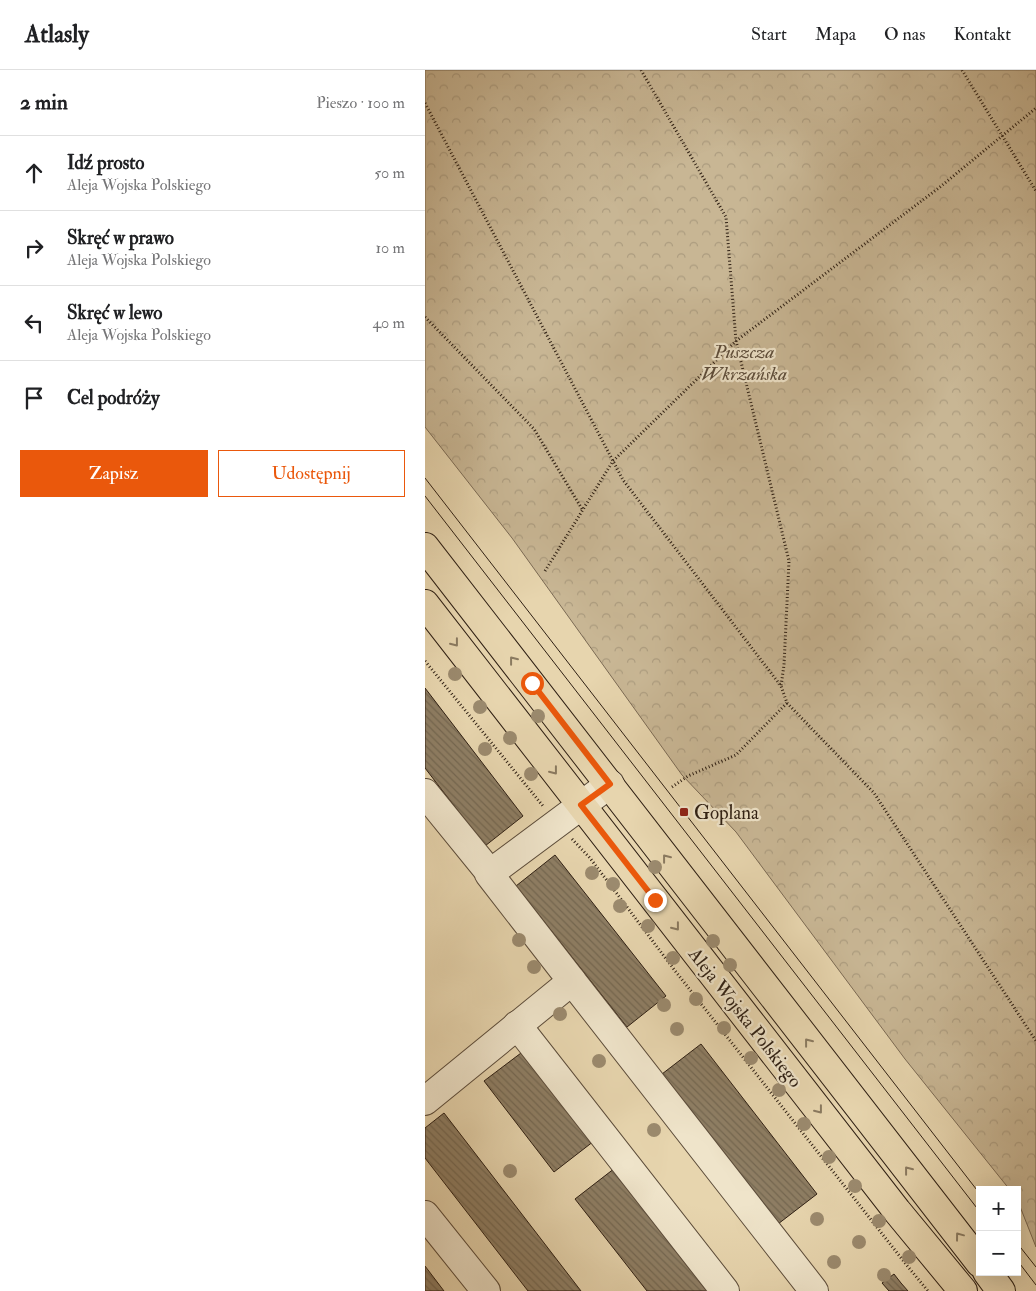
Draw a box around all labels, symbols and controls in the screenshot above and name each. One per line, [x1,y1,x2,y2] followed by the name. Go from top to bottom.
[25,19,89,50] text: Atlasly
[751,23,787,46] text: Start
[815,23,856,46] text: Mapa
[884,23,925,46] text: O nas
[953,23,1011,46] text: Kontakt
[20,89,68,116] text: 2 min
[316,93,405,113] text: Pieszo · 100 m
[67,151,144,175] text: Idź prosto
[20,159,48,187] icon: ahead
[374,163,405,183] text: 50 m
[67,175,211,195] text: Aleja Wojska Polskiego
[67,226,174,250] text: Skręć w prawo
[20,234,48,262] icon: right
[375,238,405,258] text: 10 m
[67,250,211,270] text: Aleja Wojska Polskiego
[67,301,162,325] text: Skręć w lewo
[20,309,48,337] icon: left
[372,313,405,333] text: 40 m
[67,325,211,345] text: Aleja Wojska Polskiego
[701,340,787,386] park label: Puszcza Wkrzańska
[20,384,48,412] icon: arrive
[67,386,160,410] text: Cel podróży
[20,450,208,497] button: Zapisz
[218,450,405,497] button: Udostępnij
[449,637,457,646] one-way arrow
[511,657,519,666] one-way arrow
[521,672,544,695] route start
[549,765,557,774] one-way arrow
[694,801,759,826] place label: Goplana
[678,806,690,818] marker: Goplana
[663,854,672,864] one-way arrow
[644,889,667,912] route end
[670,921,679,931] one-way arrow
[683,942,807,1092] street label: Aleja Wojska Polskiego
[805,1038,814,1048] one-way arrow
[813,1105,822,1114] one-way arrow
[906,1167,914,1176] one-way arrow
[976,1186,1021,1276] map controls
[976,1186,1021,1231] button: +
[976,1231,1021,1276] button: −
[956,1232,965,1242] one-way arrow

